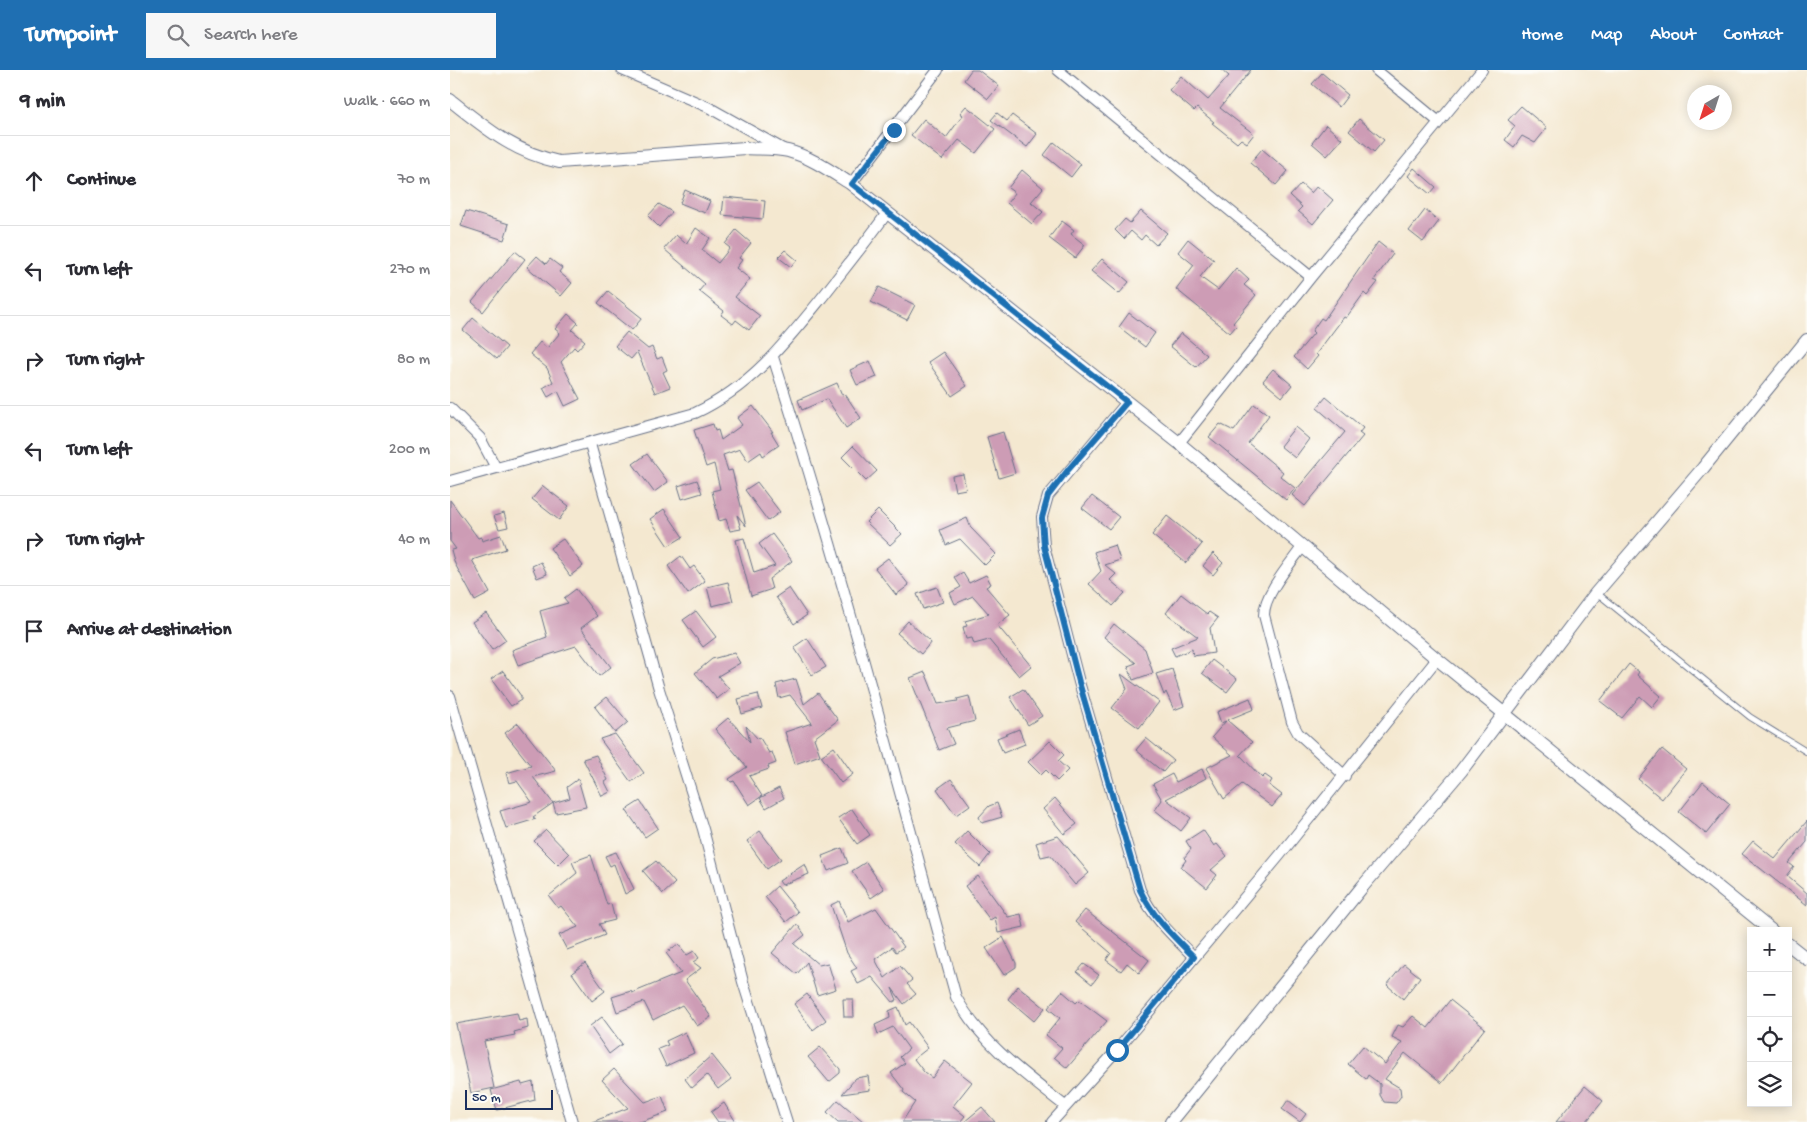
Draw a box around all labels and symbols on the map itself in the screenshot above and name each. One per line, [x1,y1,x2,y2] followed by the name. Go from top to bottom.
[1687,85,1732,130] north arrow
[883,119,906,142] route end
[1106,1039,1129,1062] route start
[465,1087,552,1110] scale bar

